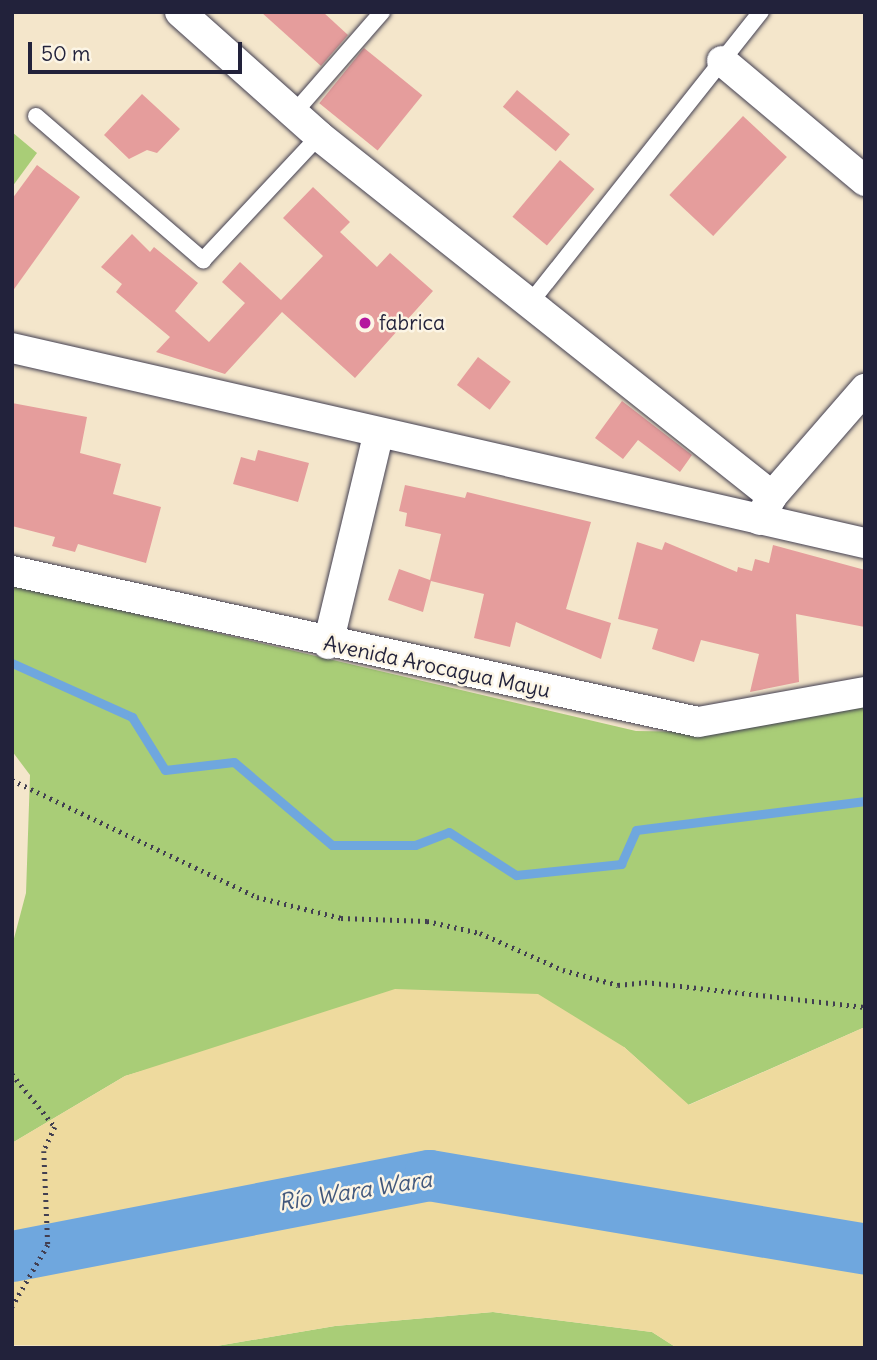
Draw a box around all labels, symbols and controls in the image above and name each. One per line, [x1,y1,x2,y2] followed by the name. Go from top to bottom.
[32,28,245,72] scale bar
[41,40,90,67] text: 50 m
[379,310,445,336] place label: fabrica
[357,315,373,331] marker: fabrica
[321,631,553,703] street label: Avenida Arocagua Mayu
[276,1165,434,1217] water label: Río Wara Wara

